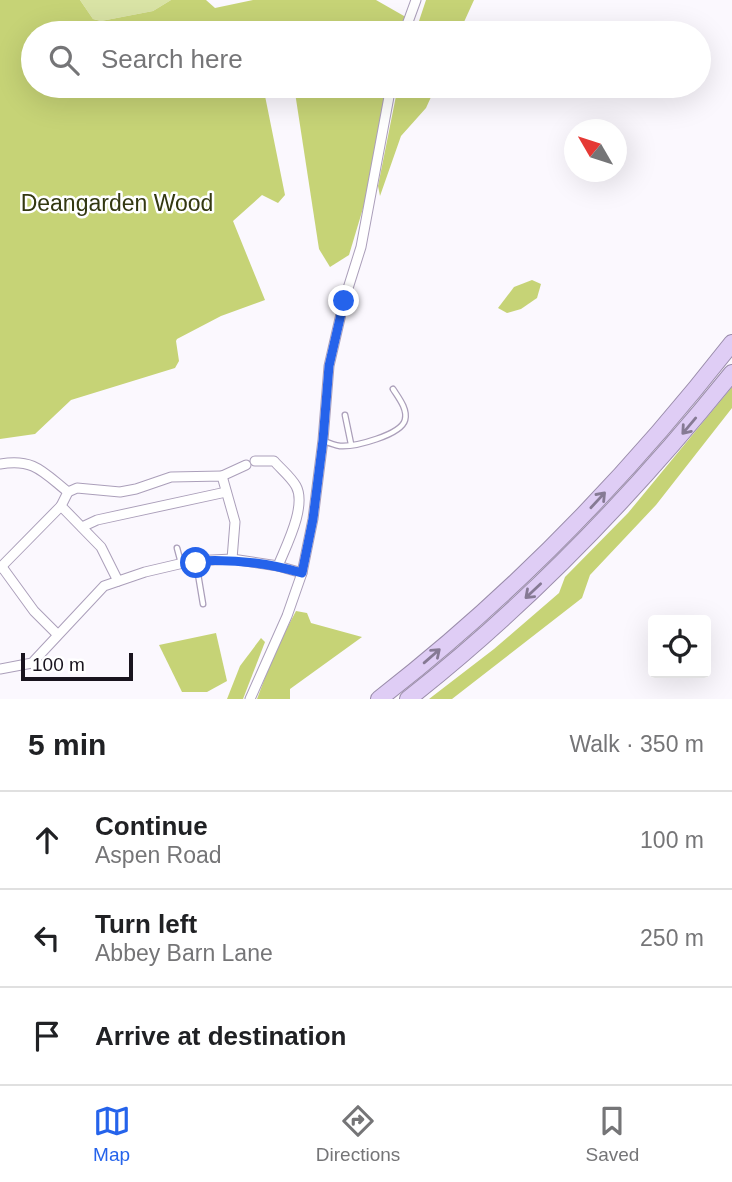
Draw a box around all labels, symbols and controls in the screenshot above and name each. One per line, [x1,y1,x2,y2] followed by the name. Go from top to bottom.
[21,21,711,98] search box
[45,41,83,79] icon: search
[101,44,243,74] text: Search here
[564,119,627,182] north arrow
[21,190,213,216] park label: Deangarden Wood
[328,285,359,316] route end
[681,416,697,434] one-way arrow
[589,492,606,509] one-way arrow
[180,547,211,578] route start
[524,583,542,599] one-way arrow
[648,615,711,678] map controls
[648,615,711,678] button: locate
[423,648,441,664] one-way arrow
[21,650,133,682] scale bar
[32,654,85,675] text: 100 m
[28,728,106,761] text: 5 min
[569,731,704,757] text: Walk · 350 m
[95,811,208,841] text: Continue
[28,821,66,859] icon: ahead
[640,827,704,853] text: 100 m
[95,842,222,868] text: Aspen Road
[95,909,197,939] text: Turn left
[28,919,66,957] icon: left
[640,925,704,951] text: 250 m
[95,940,273,966] text: Abbey Barn Lane
[28,1017,66,1055] icon: arrive
[95,1021,346,1051] text: Arrive at destination
[93,1102,131,1166] tab: Map
[316,1102,400,1166] tab: Directions
[585,1102,639,1166] tab: Saved

